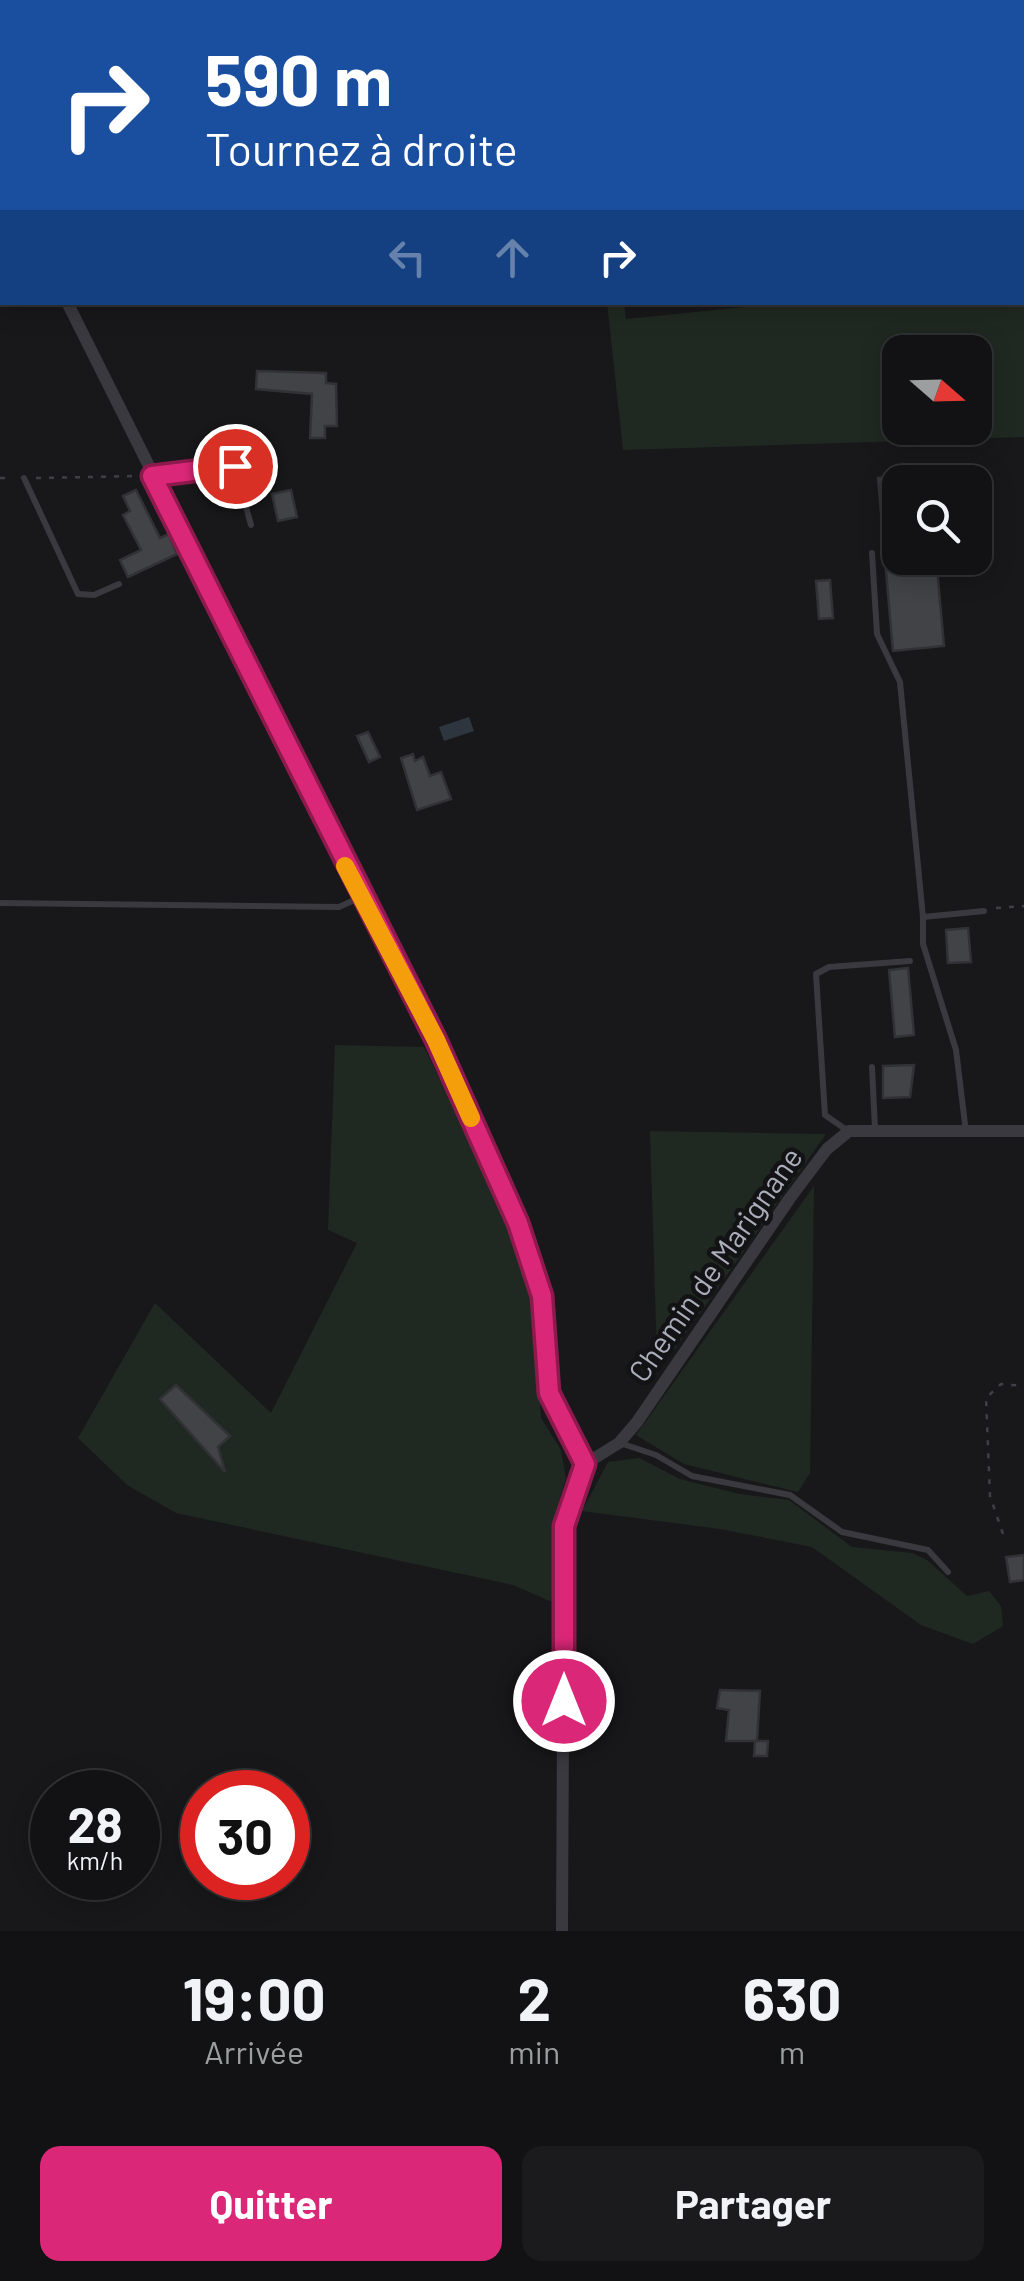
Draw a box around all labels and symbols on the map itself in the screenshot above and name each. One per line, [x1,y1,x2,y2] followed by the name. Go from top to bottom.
[882,335,992,445] north arrow
[193,424,278,509] pin
[620,1140,809,1388] street label: Chemin de Marignane
[512,1649,616,1753] position arrow
[180,1770,310,1900] speed limit sign: 30

